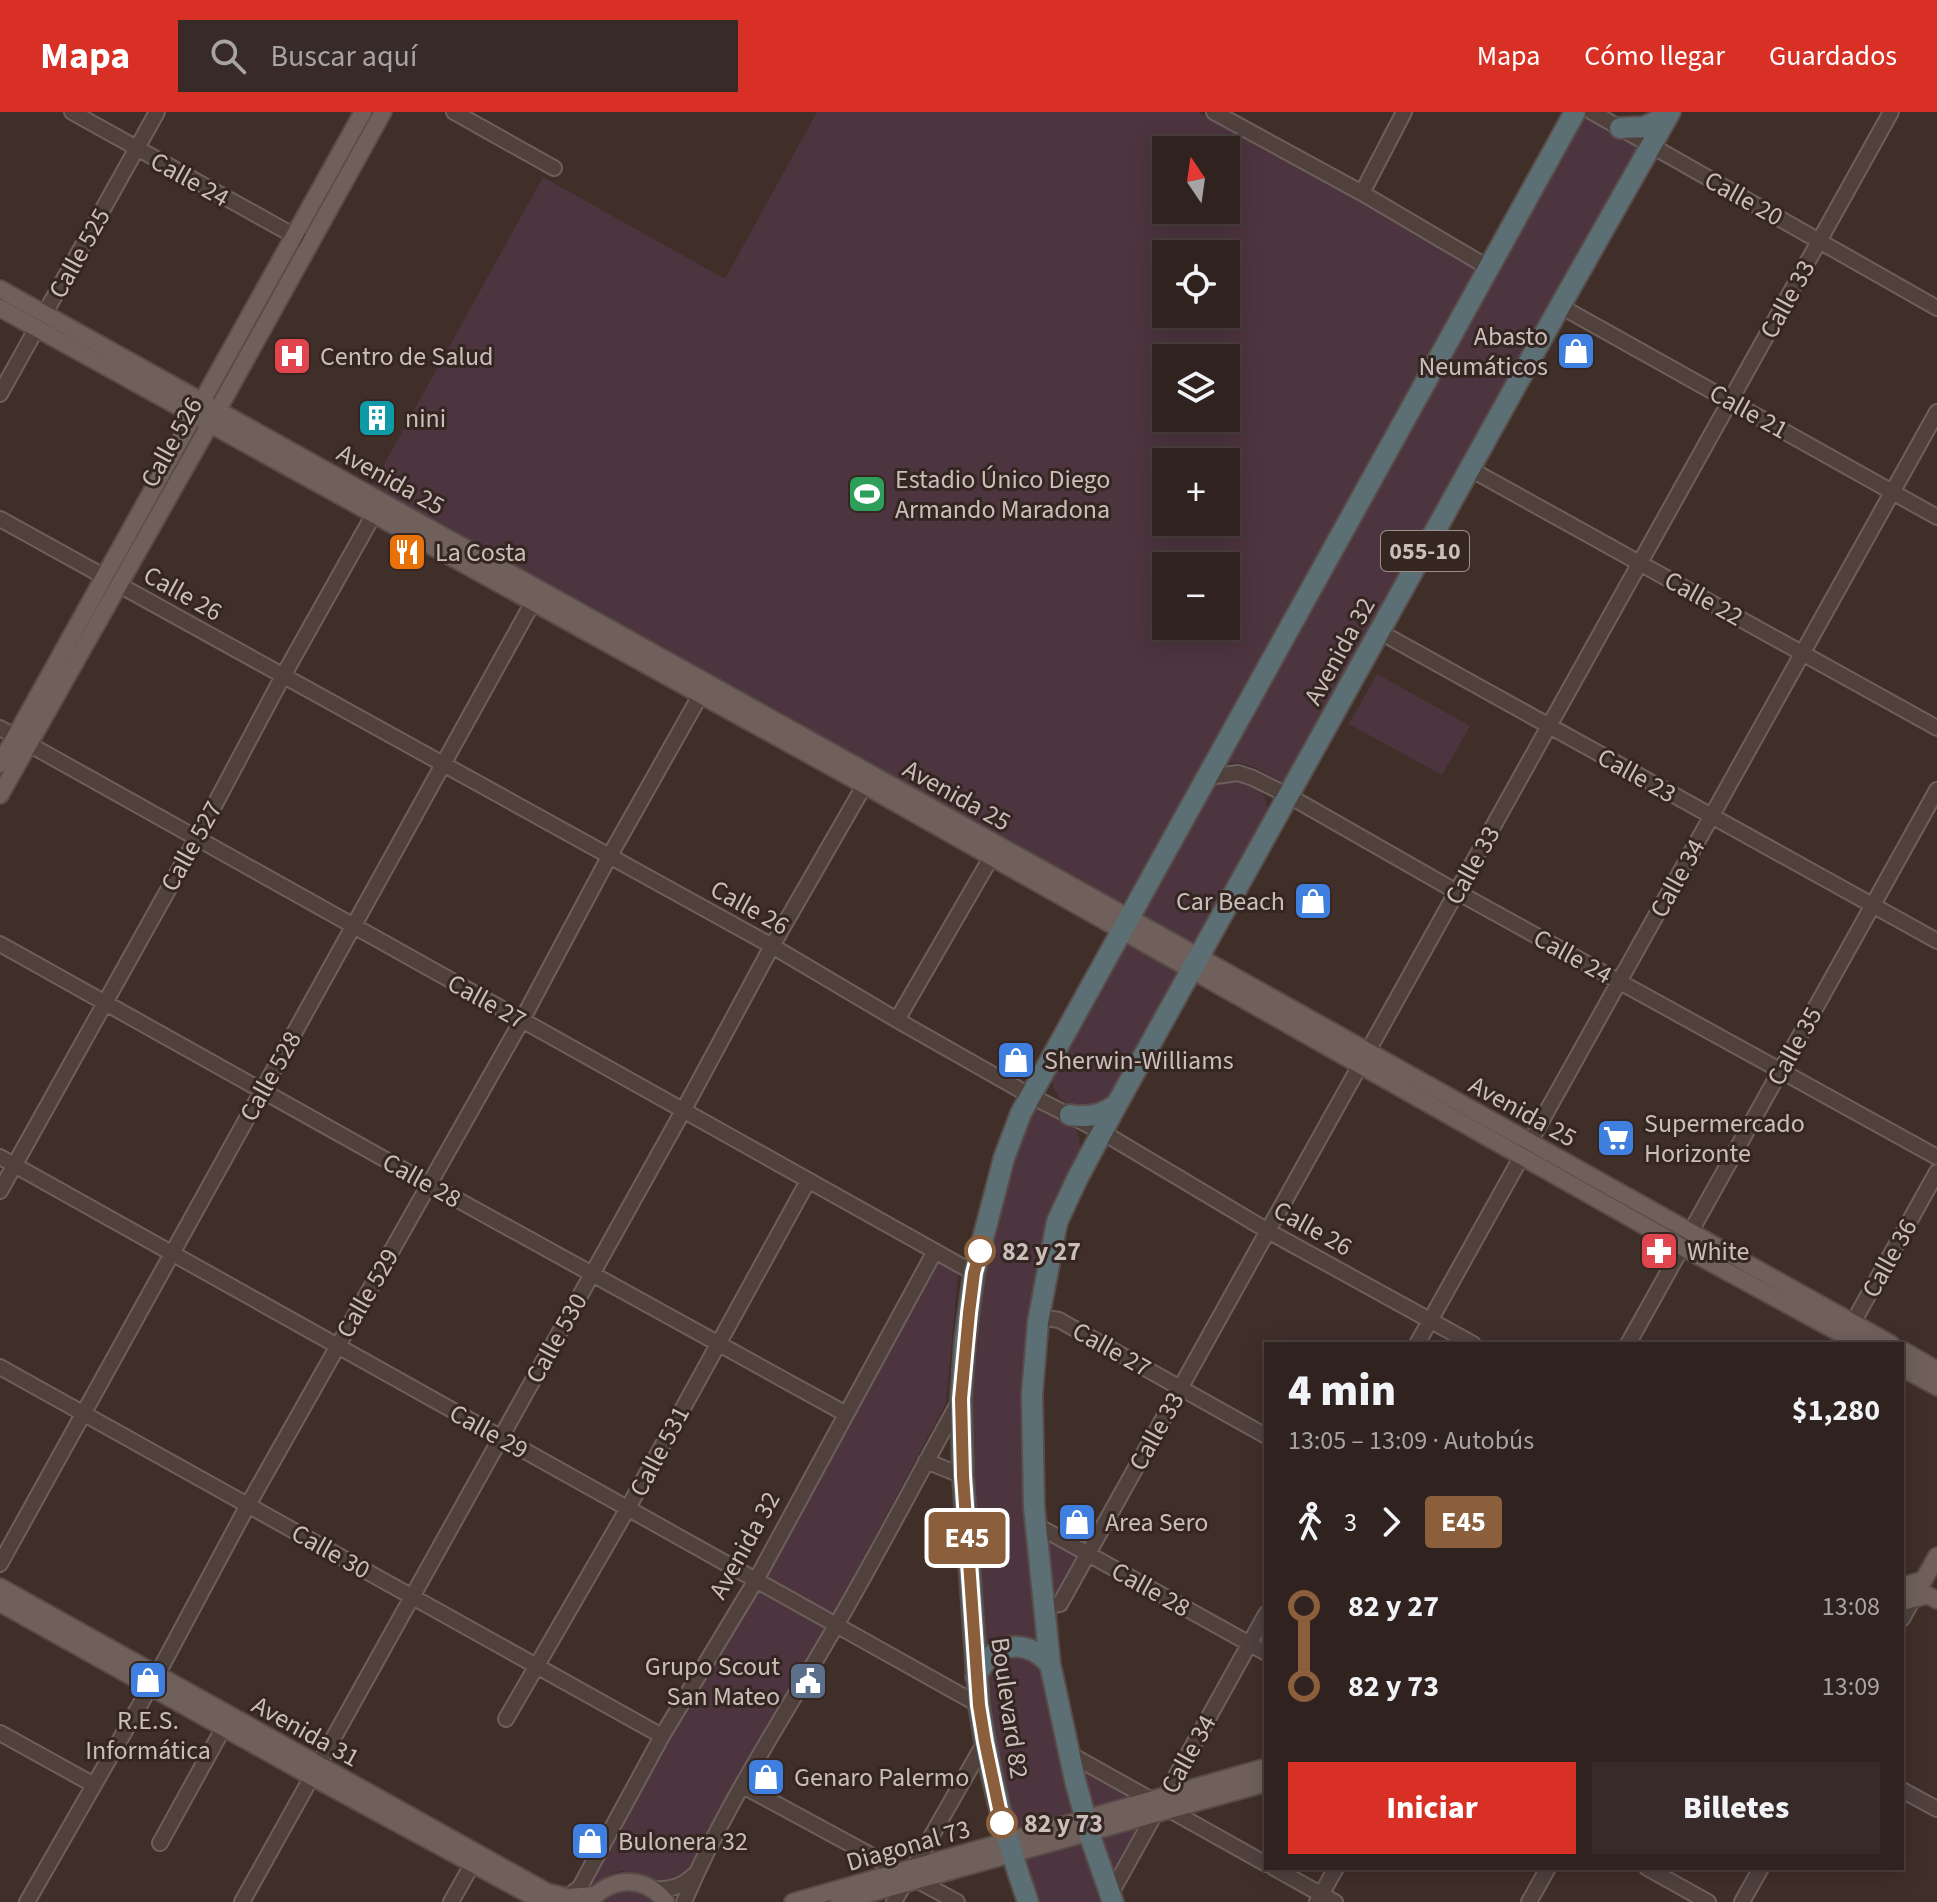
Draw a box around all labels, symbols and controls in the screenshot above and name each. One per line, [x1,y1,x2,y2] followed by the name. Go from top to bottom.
[178,20,738,92] search box
[40,29,130,83] text: Mapa
[206,34,250,78] icon: search
[270,35,417,78] text: Buscar aquí
[1477,36,1540,76] text: Mapa
[1584,36,1725,76] text: Cómo llegar
[1769,36,1897,76] text: Guardados
[1152,136,1240,224] north arrow
[1152,136,1240,640] map controls
[144,143,236,216] street label: Calle 24
[1698,162,1790,235] street label: Calle 20
[39,201,119,305] street label: Calle 525
[1152,240,1240,328] button: locate
[1751,253,1824,345] street label: Calle 33
[1418,318,1548,385] place label: Abasto Neumáticos
[1555,330,1597,372] shop icon: Abasto Neumáticos
[271,335,313,377] hospital icon: Centro de Salud
[320,338,494,375] place label: Centro de Salud
[1152,344,1240,432] button: layers
[1703,375,1795,448] street label: Calle 21
[131,390,211,494] street label: Calle 526
[356,397,398,439] building icon: nini
[405,400,446,437] place label: nini
[330,435,451,524] street label: Avenida 25
[1152,448,1240,536] button: +
[895,461,1110,528] place label: Estadio Único Diego Armando Maradona
[846,473,888,515] sports icon: Estadio Único Diego Armando Maradona
[386,531,428,573] restaurant icon: La Costa
[1381,531,1469,571] road number: 055-10
[435,534,527,571] place label: La Costa
[1152,552,1240,640] button: −
[137,557,229,630] street label: Calle 26
[1658,562,1750,635] street label: Calle 22
[1295,591,1384,712] street label: Avenida 32
[1591,739,1683,812] street label: Calle 23
[896,751,1017,840] street label: Avenida 25
[151,794,231,898] street label: Calle 527
[1436,819,1509,911] street label: Calle 33
[1641,832,1714,924] street label: Calle 34
[704,871,796,944] street label: Calle 26
[1292,880,1334,922] shop icon: Car Beach
[1176,883,1285,920] place label: Car Beach
[1527,920,1619,993] street label: Calle 24
[441,965,533,1038] street label: Calle 27
[1758,1000,1831,1092] street label: Calle 35
[230,1024,310,1128] street label: Calle 528
[995,1039,1037,1081] shop icon: Sherwin-Williams
[1044,1042,1234,1079] place label: Sherwin-Williams
[1462,1067,1583,1156] street label: Avenida 25
[1644,1105,1805,1172] place label: Supermercado Horizonte
[1595,1117,1637,1159] supermarket icon: Supermercado Horizonte
[376,1144,468,1217] street label: Calle 28
[1267,1192,1359,1265] street label: Calle 26
[1853,1212,1926,1304] street label: Calle 36
[1638,1230,1680,1272] pharmacy icon: White
[1002,1233,1081,1270] place label: 82 y 27
[1687,1233,1749,1270] place label: White
[965,1236,995,1266] marker: 82 y 27
[327,1242,408,1345] street label: Calle 529
[516,1286,596,1390] street label: Calle 530
[1066,1313,1158,1386] street label: Calle 27
[1288,1360,1396,1423] text: 4 min
[1120,1385,1193,1477] street label: Calle 33
[1792,1389,1880,1432] text: $1,280
[443,1395,535,1468] street label: Calle 29
[620,1399,699,1503] street label: Calle 531
[1288,1422,1534,1459] text: 13:05 – 13:09 · Autobús
[700,1485,789,1606] street label: Avenida 32
[1288,1500,1332,1544] icon: walk
[1369,1500,1413,1544] icon: forward
[1056,1501,1098,1543] shop icon: Area Sero
[1441,1502,1486,1542] text: E45
[1105,1504,1208,1541] place label: Area Sero
[1344,1504,1357,1541] text: 3
[921,1512,1013,1564] line badge: E45
[285,1515,377,1588] street label: Calle 30
[945,1518,989,1558] text: E45
[1105,1553,1197,1626] street label: Calle 28
[1348,1585,1439,1628] text: 82 y 27
[1822,1588,1880,1625] text: 13:08
[981,1635,1038,1781] street label: Boulevard 82
[645,1648,780,1715] place label: Grupo Scout San Mateo
[127,1659,169,1701] shop icon: R.E.S. Informática
[787,1660,829,1702] public building icon: Grupo Scout San Mateo
[1348,1665,1439,1708] text: 82 y 73
[1822,1668,1880,1705] text: 13:09
[245,1687,366,1776] street label: Avenida 31
[85,1702,211,1769] place label: R.E.S. Informática
[1152,1708,1225,1800] street label: Calle 34
[745,1756,787,1798] shop icon: Genaro Palermo
[794,1759,969,1796] place label: Genaro Palermo
[1288,1762,1576,1854] button: Iniciar
[1592,1762,1880,1854] button: Billetes
[1024,1805,1103,1842] place label: 82 y 73
[987,1808,1017,1838] marker: 82 y 73
[842,1810,974,1881] street label: Diagonal 73
[569,1820,611,1862] shop icon: Bulonera 32
[618,1823,748,1860] place label: Bulonera 32

